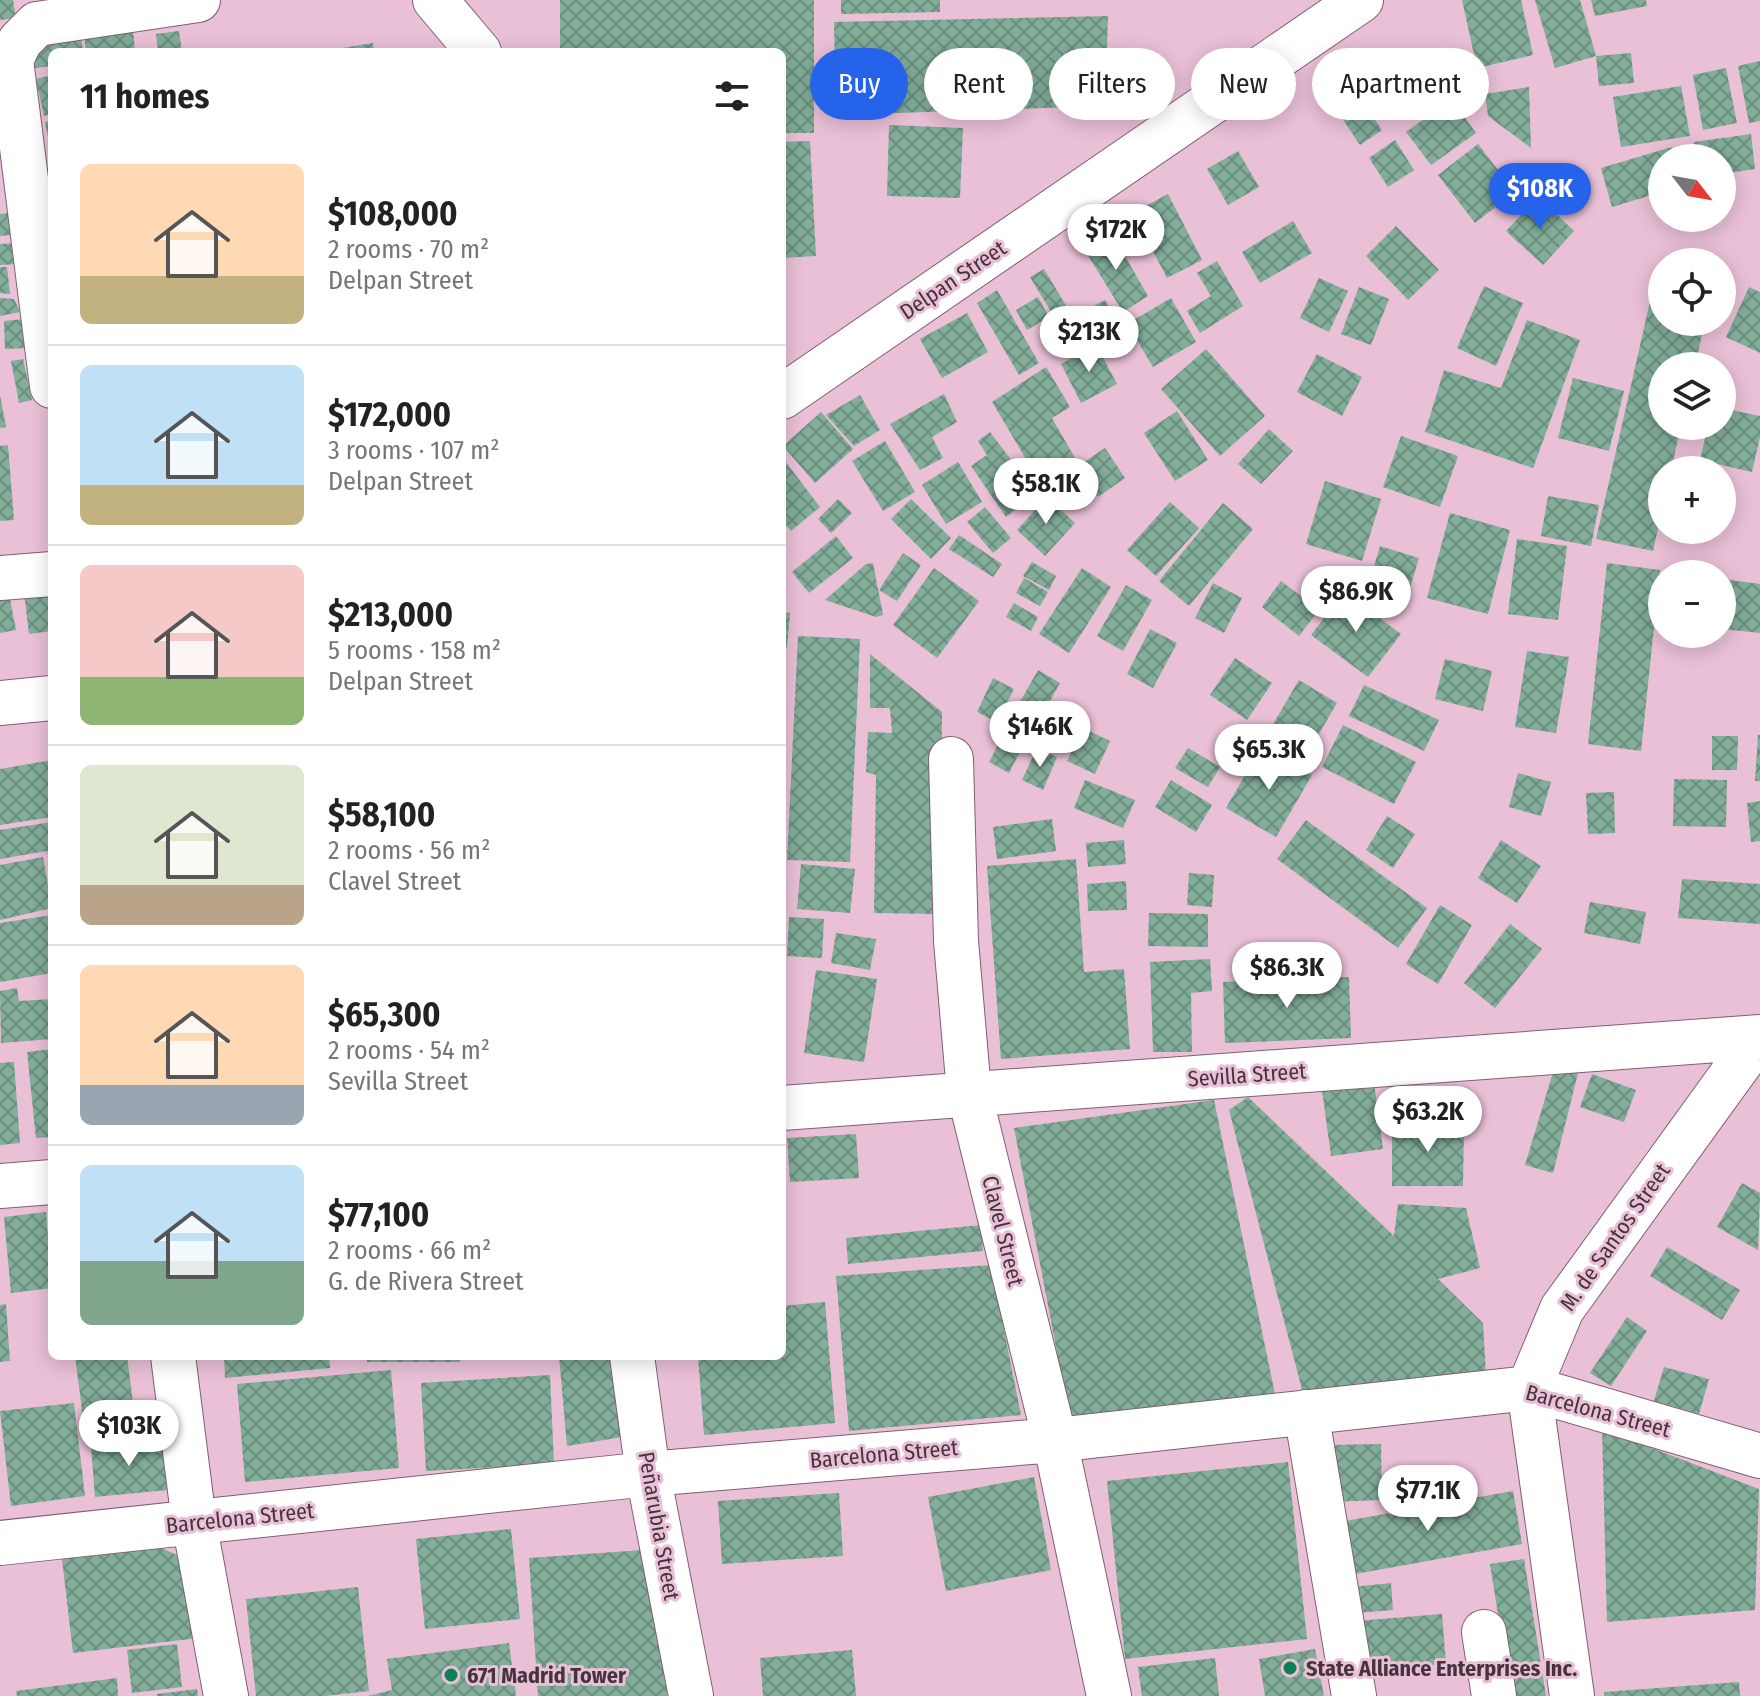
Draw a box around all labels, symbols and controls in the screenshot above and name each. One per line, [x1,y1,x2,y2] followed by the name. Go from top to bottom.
[810,48,908,120] chip: Buy
[924,48,1033,120] chip: Rent
[1049,48,1175,120] chip: Filters
[1191,48,1296,120] chip: New
[1312,48,1489,120] chip: Apartment
[710,74,754,118] icon: filters
[80,76,209,117] text: 11 homes
[1648,144,1736,232] north arrow
[1648,144,1736,648] map controls
[1484,163,1596,231] pin: $108K
[1507,173,1573,204] text: $108K
[328,193,458,234] text: $108,000
[144,196,240,292] icon: home
[1060,204,1172,272] pin: $172K
[1085,214,1147,245] text: $172K
[328,234,489,265] text: 2 rooms · 70 m²
[895,234,1012,325] street label: Delpan Street
[1648,248,1736,336] button: locate
[328,265,473,296] text: Delpan Street
[1033,306,1145,374] pin: $213K
[1058,316,1120,347] text: $213K
[1648,352,1736,440] button: layers
[328,394,451,435] text: $172,000
[144,397,240,493] icon: home
[328,435,500,466] text: 3 rooms · 107 m²
[1648,456,1736,544] button: +
[981,458,1111,526] pin: $58.1K
[328,466,473,497] text: Delpan Street
[1012,468,1080,499] text: $58.1K
[1648,560,1736,648] button: −
[1291,566,1421,634] pin: $86.9K
[1319,576,1393,607] text: $86.9K
[328,594,453,635] text: $213,000
[144,597,240,693] icon: home
[328,635,501,666] text: 5 rooms · 158 m²
[328,666,473,697] text: Delpan Street
[984,701,1096,769] pin: $146K
[1007,711,1073,742] text: $146K
[1204,724,1334,792] pin: $65.3K
[1233,734,1305,765] text: $65.3K
[328,794,435,835] text: $58,100
[144,797,240,893] icon: home
[328,835,490,866] text: 2 rooms · 56 m²
[328,866,461,897] text: Clavel Street
[1222,942,1352,1010] pin: $86.3K
[1250,952,1324,983] text: $86.3K
[328,994,441,1035] text: $65,300
[144,997,240,1093] icon: home
[328,1035,490,1066] text: 2 rooms · 54 m²
[1187,1057,1308,1093] street label: Sevilla Street
[328,1066,468,1097] text: Sevilla Street
[1363,1086,1493,1154] pin: $63.2K
[1392,1096,1464,1127] text: $63.2K
[1554,1157,1676,1316] street label: M. de Santos Street
[976,1173,1030,1290] street label: Clavel Street
[328,1194,429,1235] text: $77,100
[144,1197,240,1293] icon: home
[328,1235,491,1266] text: 2 rooms · 66 m²
[328,1266,524,1297] text: G. de Rivera Street
[1523,1379,1674,1443] street label: Barcelona Street
[73,1400,185,1468] pin: $103K
[97,1410,161,1441] text: $103K
[809,1434,960,1474] street label: Barcelona Street
[633,1450,686,1603] street label: Peñarubia Street
[1363,1465,1493,1533] pin: $77.1K
[1396,1475,1460,1506] text: $77.1K
[165,1497,316,1539] street label: Barcelona Street
[1306,1655,1577,1682] place label: State Alliance Enterprises Inc.
[1281,1659,1299,1677] marker: State Alliance Enterprises Inc.
[467,1662,627,1689] place label: 671 Madrid Tower
[442,1666,460,1684] marker: 671 Madrid Tower

